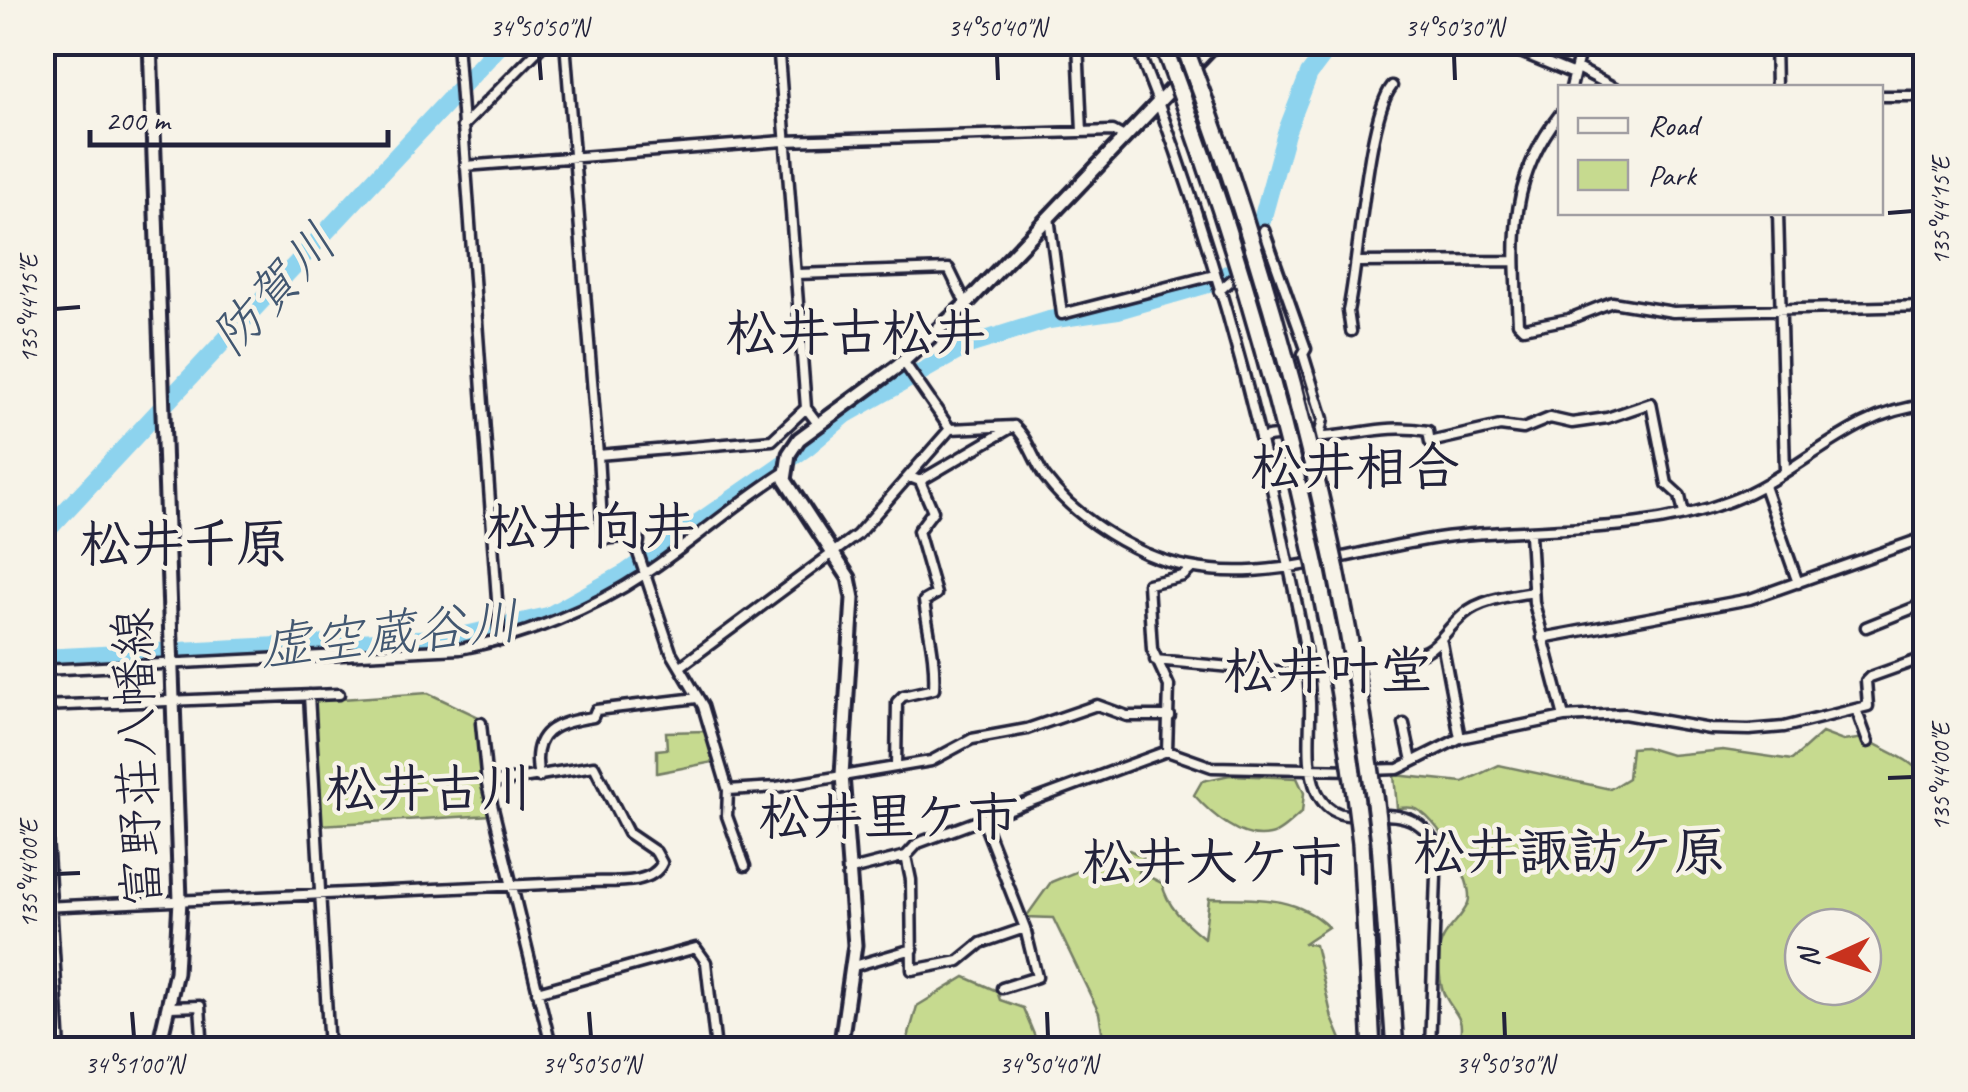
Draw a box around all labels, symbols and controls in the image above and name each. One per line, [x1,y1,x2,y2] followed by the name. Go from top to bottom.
[490,12,592,44] text: 34°50'50"N
[948,12,1050,44] text: 34°50'40"N
[1405,12,1507,44] text: 34°50'30"N
[90,85,388,147] scale bar
[1558,85,1883,215] legend
[105,101,172,139] text: 200 m
[1648,106,1702,144] text: Road
[1925,154,1957,265] text: 135°44'15"E
[1648,156,1698,194] text: Park
[196,210,351,369] water label: 防賀川
[13,252,45,363] text: 135°44'15"E
[726,300,986,366] district label: 松井古松井
[1251,434,1459,500] district label: 松井相合
[487,494,695,560] district label: 松井向井
[80,511,288,577] district label: 松井千原
[257,588,523,680] water label: 虚空蔵谷川
[101,607,174,909] street label: 富野荘八幡線
[1224,638,1432,704] district label: 松井叶堂
[1925,720,1957,831] text: 135°44'00"E
[326,756,534,822] district label: 松井古川
[759,784,1019,850] district label: 松井里ケ市
[13,817,45,928] text: 135°44'00"E
[1414,819,1726,885] district label: 松井諏訪ケ原
[1082,829,1342,895] district label: 松井大ケ市
[1783,907,1883,1007] north arrow
[1790,944,1826,968] text: N
[85,1049,187,1081] text: 34°51'00"N
[542,1049,644,1081] text: 34°50'50"N
[999,1049,1101,1081] text: 34°50'40"N
[1456,1049,1558,1081] text: 34°50'30"N

